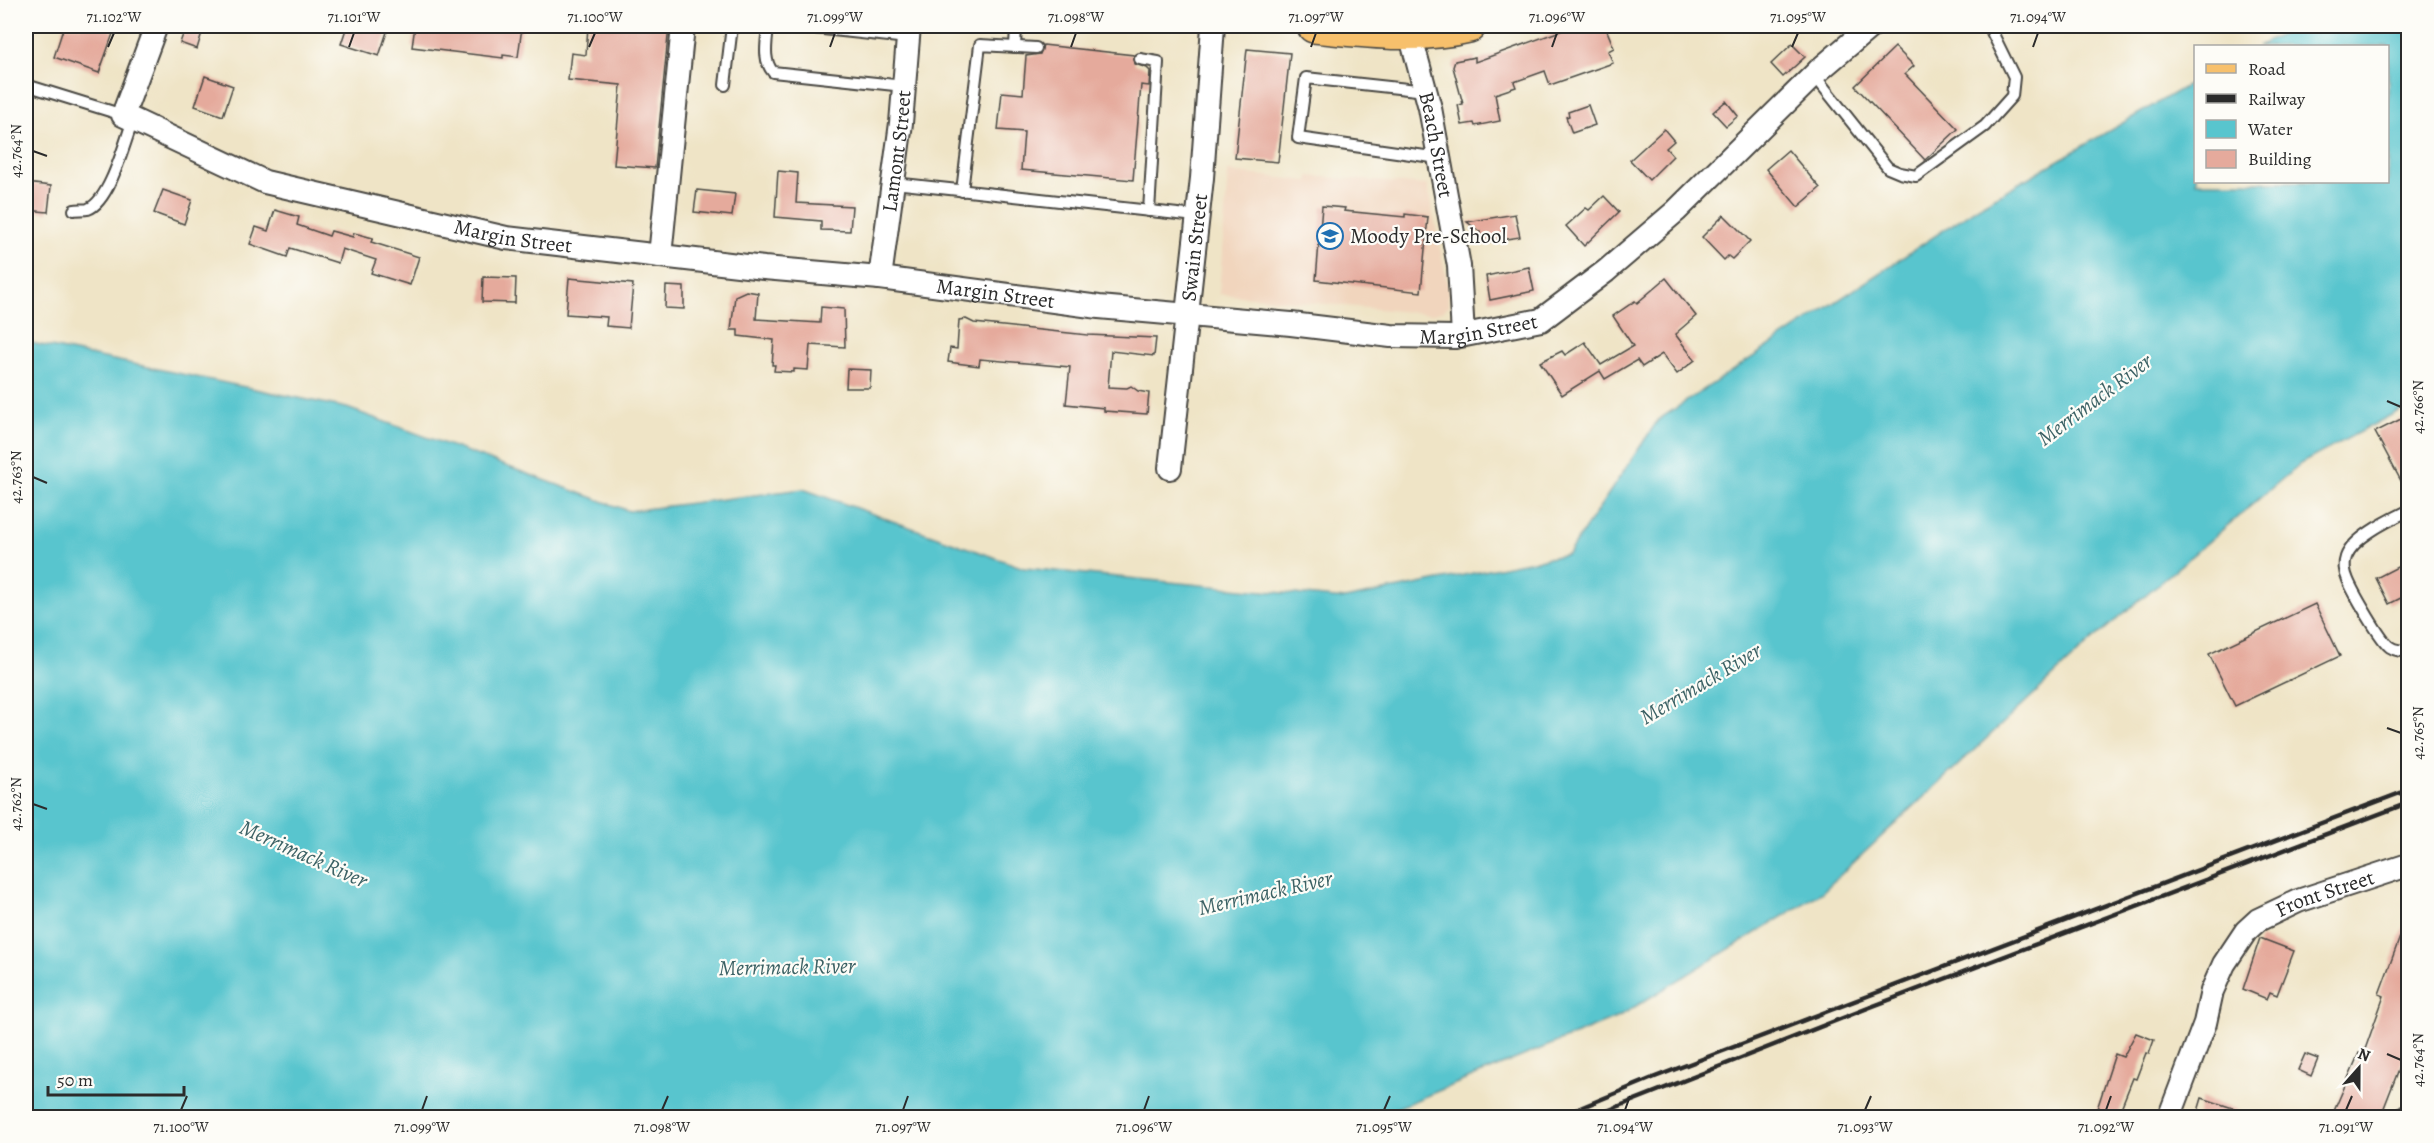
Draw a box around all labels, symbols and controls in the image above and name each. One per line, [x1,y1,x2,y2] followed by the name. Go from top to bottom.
[87,7,141,27] text: 71.102°W
[328,7,380,27] text: 71.101°W
[567,7,623,27] text: 71.100°W
[807,7,863,27] text: 71.099°W
[1048,7,1104,27] text: 71.098°W
[1288,7,1344,27] text: 71.097°W
[1529,7,1585,27] text: 71.096°W
[1770,7,1826,27] text: 71.095°W
[2010,7,2066,27] text: 71.094°W
[2194,45,2389,183] legend
[2248,57,2286,81] text: Road
[2248,87,2306,111] text: Railway
[1412,88,1460,200] street label: Beach Street
[875,89,918,214] street label: Lamont Street
[2247,117,2293,141] text: Water
[6,124,26,178] text: 42.764°N
[2248,147,2312,171] text: Building
[1174,192,1214,303] street label: Swain Street
[451,212,574,260] street label: Margin Street
[1315,221,1345,251] school or university icon: Moody Pre-School
[1350,222,1507,250] place label: Moody Pre-School
[935,272,1056,315] street label: Margin Street
[1419,307,1540,351] street label: Margin Street
[2031,346,2159,453] water label: Merrimack River
[2408,380,2428,434] text: 42.766°N
[6,450,26,504] text: 42.763°N
[1634,635,1768,732] water label: Merrimack River
[2408,706,2428,760] text: 42.765°N
[6,777,26,831] text: 42.762°N
[235,812,373,896] water label: Merrimack River
[1195,863,1337,923] water label: Merrimack River
[2271,863,2378,924] street label: Front Street
[718,951,857,983] water label: Merrimack River
[2408,1033,2428,1087] text: 42.764°N
[2329,1038,2389,1098] north arrow
[2355,1043,2374,1067] text: N
[48,1059,184,1097] scale bar
[57,1068,93,1092] text: 50 m
[153,1117,209,1137] text: 71.100°W
[394,1117,450,1137] text: 71.099°W
[634,1117,690,1137] text: 71.098°W
[875,1117,931,1137] text: 71.097°W
[1116,1117,1172,1137] text: 71.096°W
[1356,1117,1412,1137] text: 71.095°W
[1597,1117,1653,1137] text: 71.094°W
[1837,1117,1893,1137] text: 71.093°W
[2078,1117,2134,1137] text: 71.092°W
[2319,1117,2373,1137] text: 71.091°W

